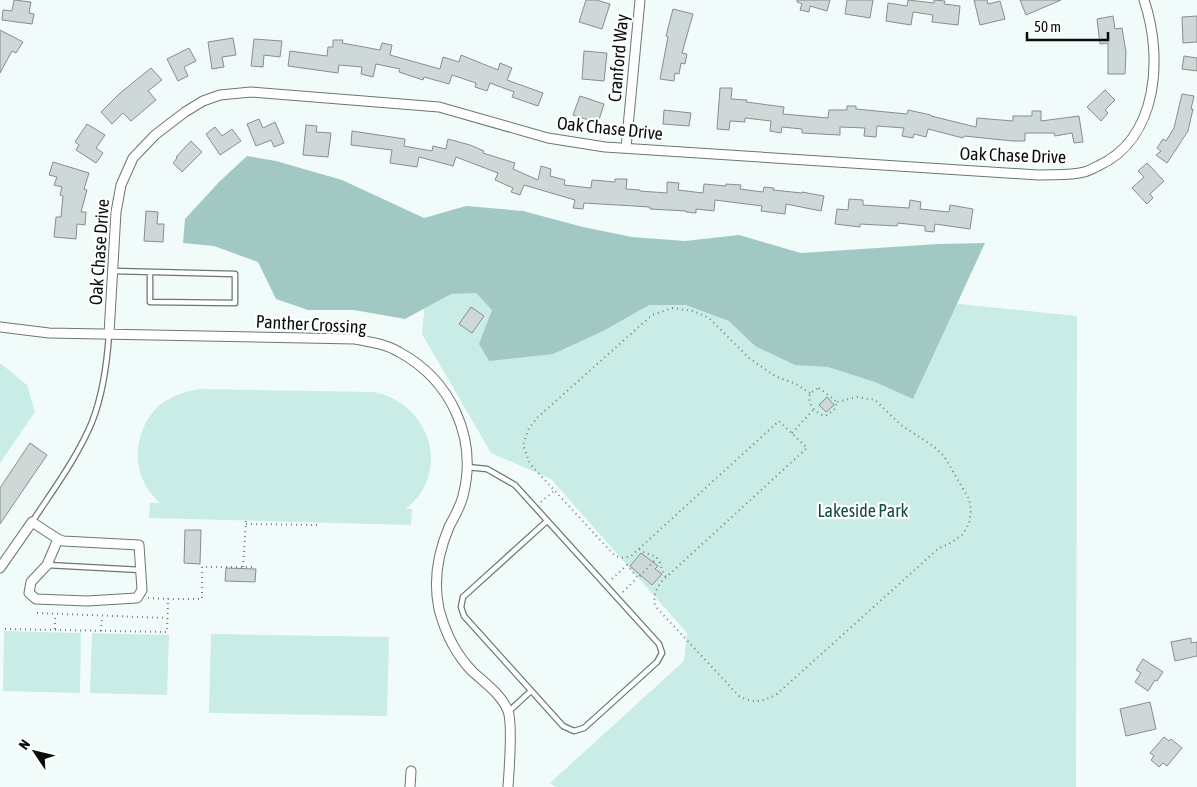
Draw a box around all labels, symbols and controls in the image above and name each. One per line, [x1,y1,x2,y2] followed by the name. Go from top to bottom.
[1027,10,1108,42] scale bar
[604,13,632,103] street label: Cranford Way
[1034,18,1061,35] text: 50 m
[556,112,664,144] street label: Oak Chase Drive
[959,143,1067,167] street label: Oak Chase Drive
[85,198,113,306] street label: Oak Chase Drive
[255,311,367,337] street label: Panther Crossing
[818,500,908,521] park label: Lakeside Park
[10,727,60,777] north arrow
[15,737,33,753] text: N

